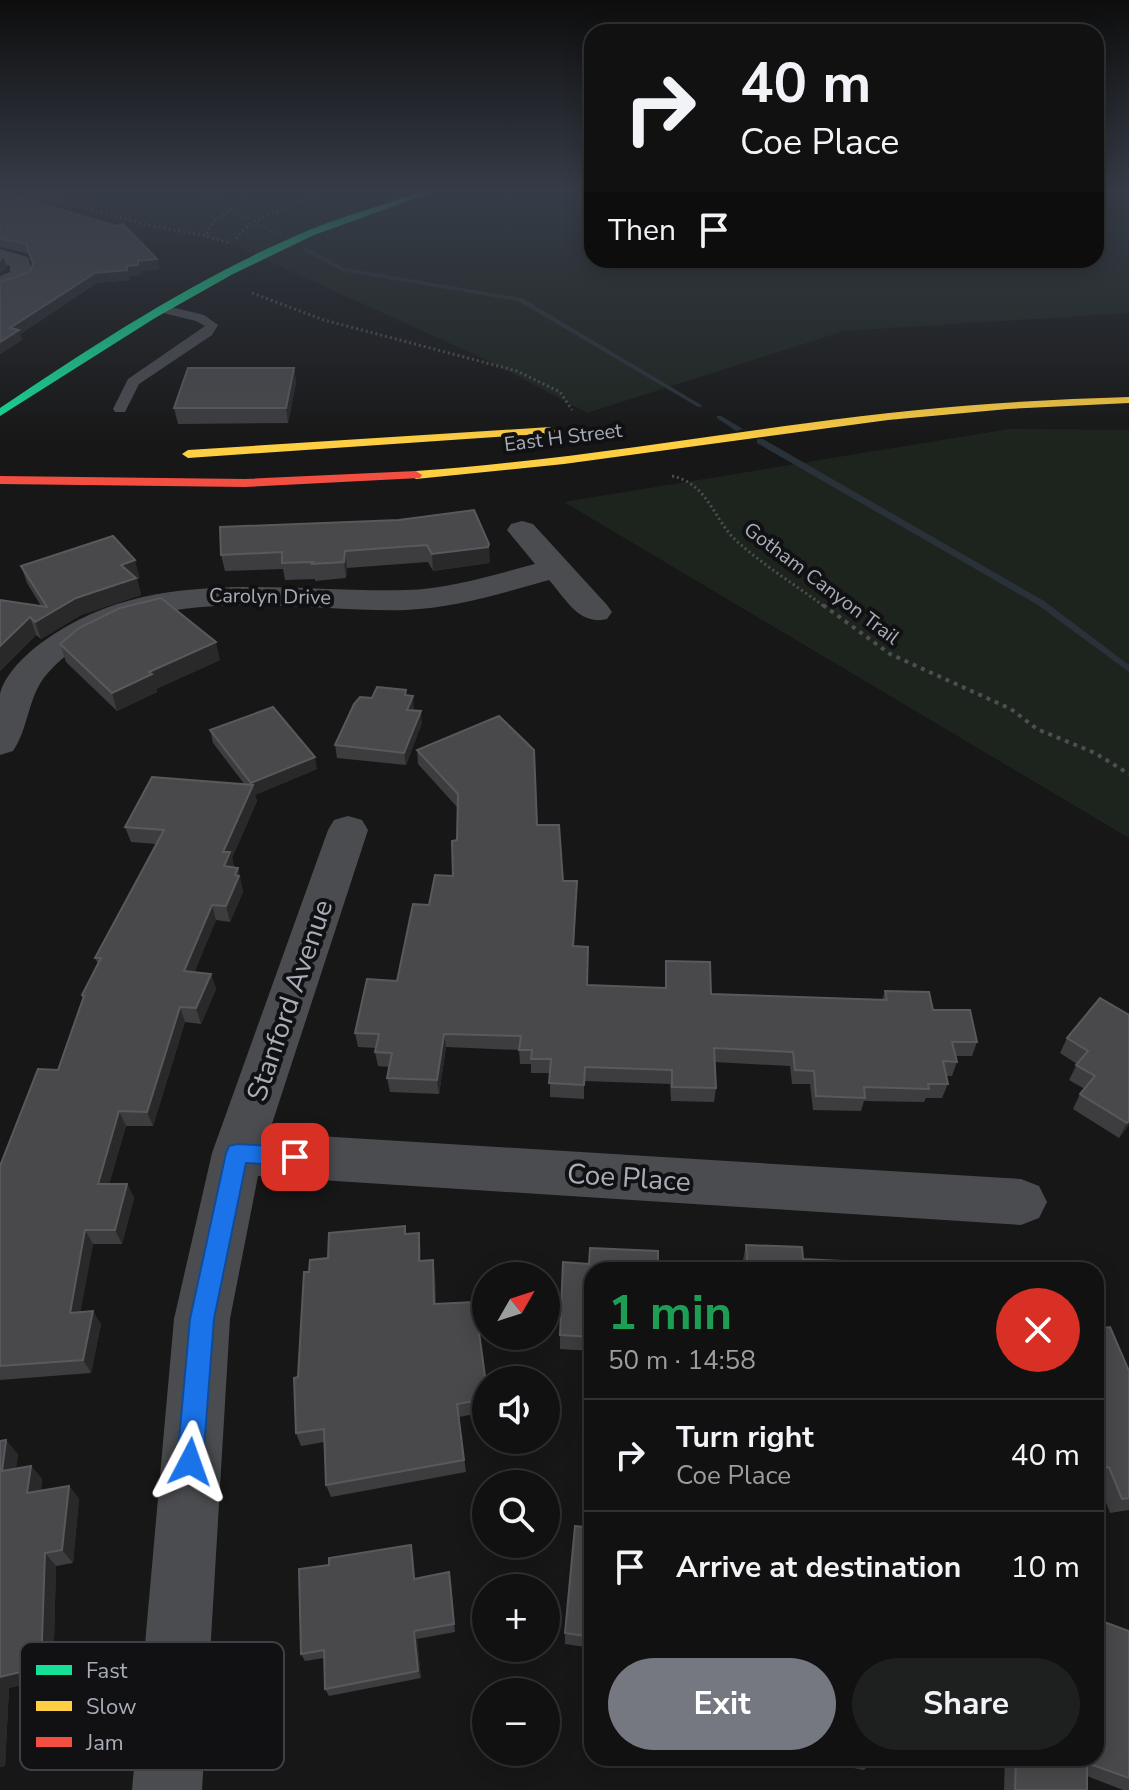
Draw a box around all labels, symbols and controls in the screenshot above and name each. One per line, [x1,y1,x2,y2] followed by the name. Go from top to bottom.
[740,45,871,122] text: 40 m
[608,56,712,160] icon: right
[740,118,899,167] text: Coe Place
[692,208,736,252] icon: arrive
[608,210,676,251] text: Then
[503,417,625,458] street label: East H Street
[738,516,905,651] street label: Gotham Canyon Trail
[209,582,331,611] street label: Carolyn Drive
[238,894,342,1106] street label: Stanford Avenue
[261,1123,329,1191] pin
[273,1135,317,1179] icon: arrive
[566,1155,692,1201] street label: Coe Place
[472,1262,560,1350] north arrow
[472,1262,560,1766] map controls
[608,1280,732,1346] text: 1 min
[996,1288,1080,1372] button: close
[608,1343,756,1378] text: 50 m · 14:58
[472,1366,560,1454] button: sound
[676,1417,814,1458] text: Turn right
[148,1420,232,1504] position arrow
[608,1433,652,1477] icon: right
[1011,1435,1080,1476] text: 40 m
[676,1458,791,1493] text: Coe Place
[472,1470,560,1558] button: search
[608,1545,652,1589] icon: arrive
[676,1547,961,1588] text: Arrive at destination
[1011,1547,1080,1588] text: 10 m
[472,1574,560,1662] button: +
[20,1642,284,1770] legend
[86,1656,128,1686] text: Fast
[608,1658,836,1750] button: Exit
[852,1658,1080,1750] button: Share
[472,1678,560,1766] button: −
[86,1692,137,1722] text: Slow
[85,1728,124,1758] text: Jam

